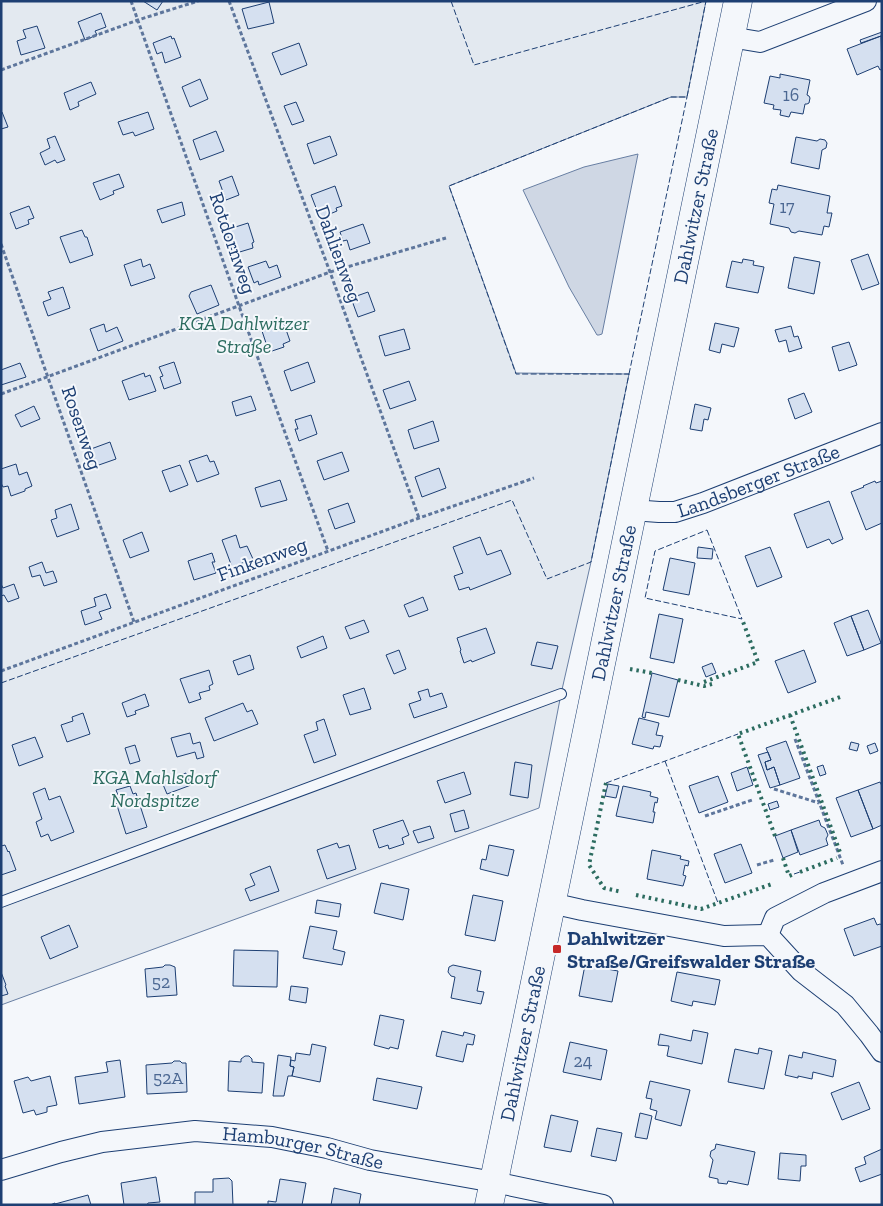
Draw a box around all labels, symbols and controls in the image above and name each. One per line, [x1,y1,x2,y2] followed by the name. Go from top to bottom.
[783,84,799,106] house number: 16
[668,126,723,286] street label: Dahlwitzer Straße
[204,189,262,297] street label: Rotdornweg
[779,196,795,218] house number: 17
[310,202,368,306] street label: Dahlienweg
[179,311,310,358] park label: KGA Dahlwitzer Straße
[56,383,108,473] street label: Rosenweg
[674,439,843,523] street label: Landsberger Straße
[586,523,641,683] street label: Dahlwitzer Straße
[214,532,310,586] street label: Finkenweg
[93,765,220,812] park label: KGA Mahlsdorf Nordspitze
[567,926,816,973] place label: Dahlwitzer Straße/Greifswalder Straße
[551,943,563,955] marker: Dahlwitzer Straße/Greifswalder Straße
[495,963,550,1123] street label: Dahlwitzer Straße
[152,971,170,993] house number: 52
[574,1050,593,1072] house number: 24
[153,1067,183,1089] house number: 52A
[222,1121,385,1174] street label: Hamburger Straße

